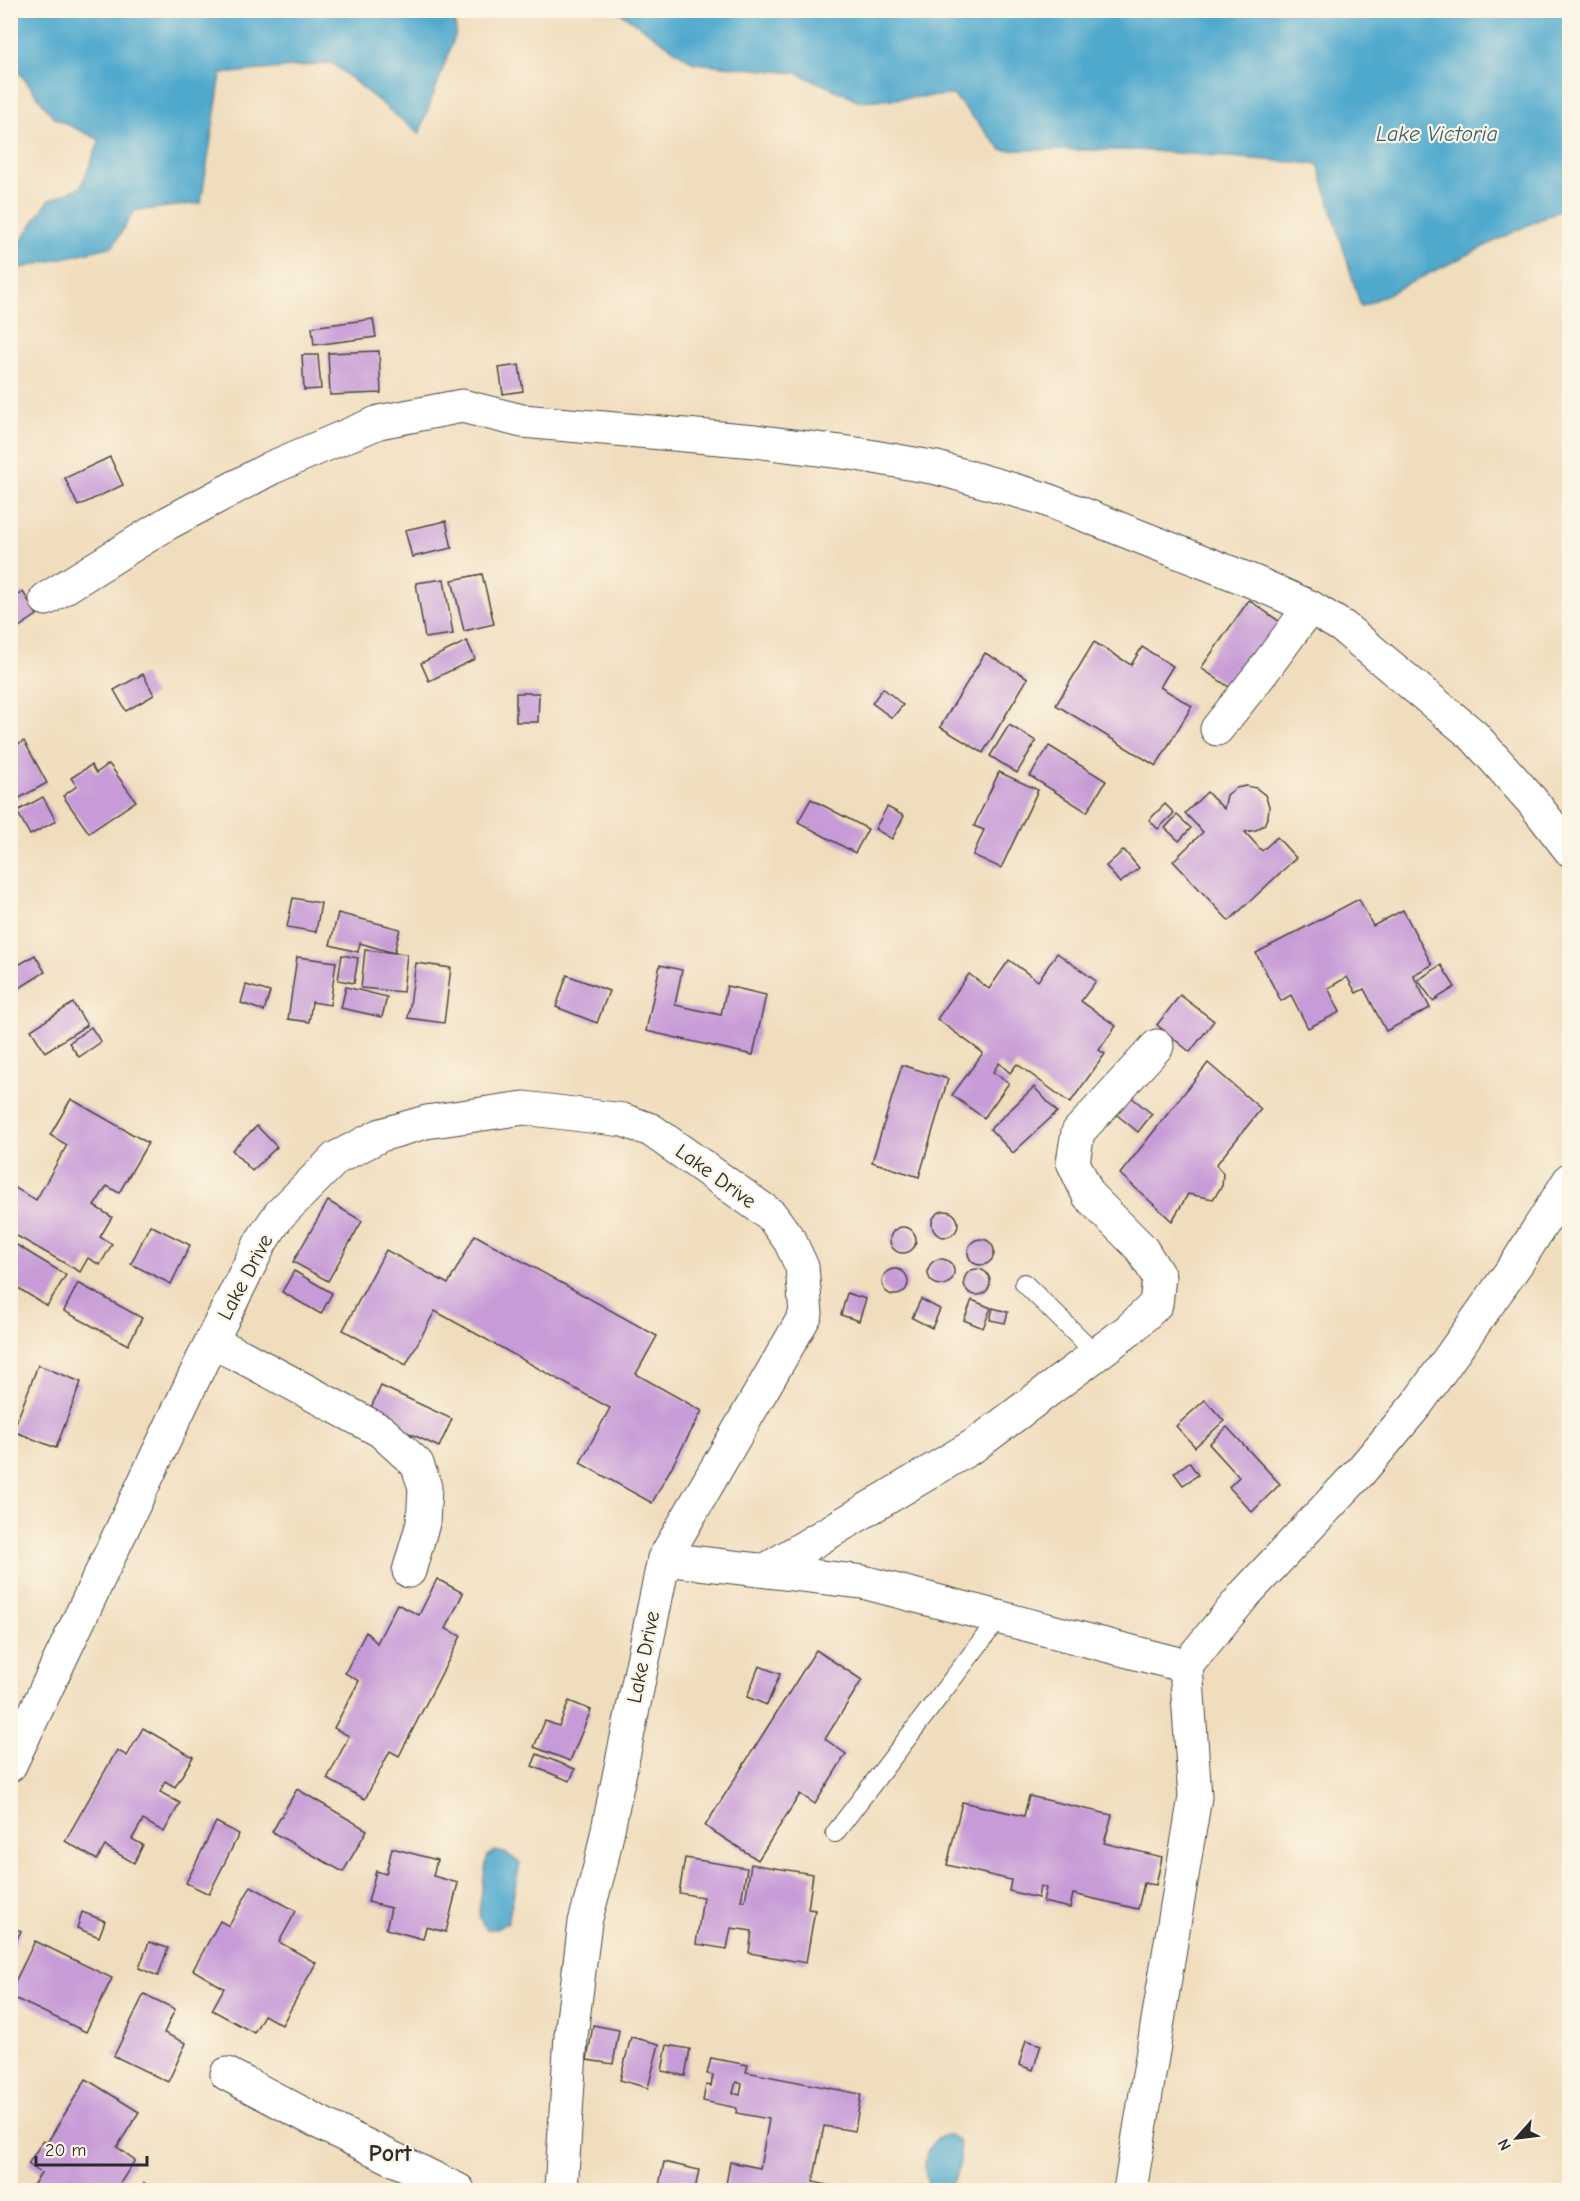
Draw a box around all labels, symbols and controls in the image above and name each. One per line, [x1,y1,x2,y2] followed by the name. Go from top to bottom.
[1376,121,1498,147] water label: Lake Victoria
[671,1139,761,1213] street label: Lake Drive
[212,1230,278,1324] street label: Lake Drive
[622,1609,664,1705] street label: Lake Drive
[1487,2108,1547,2168] north arrow
[36,2129,147,2167] scale bar
[1494,2136,1515,2153] text: N
[368,2139,413,2167] district label: Port
[45,2140,86,2161] text: 20 m

